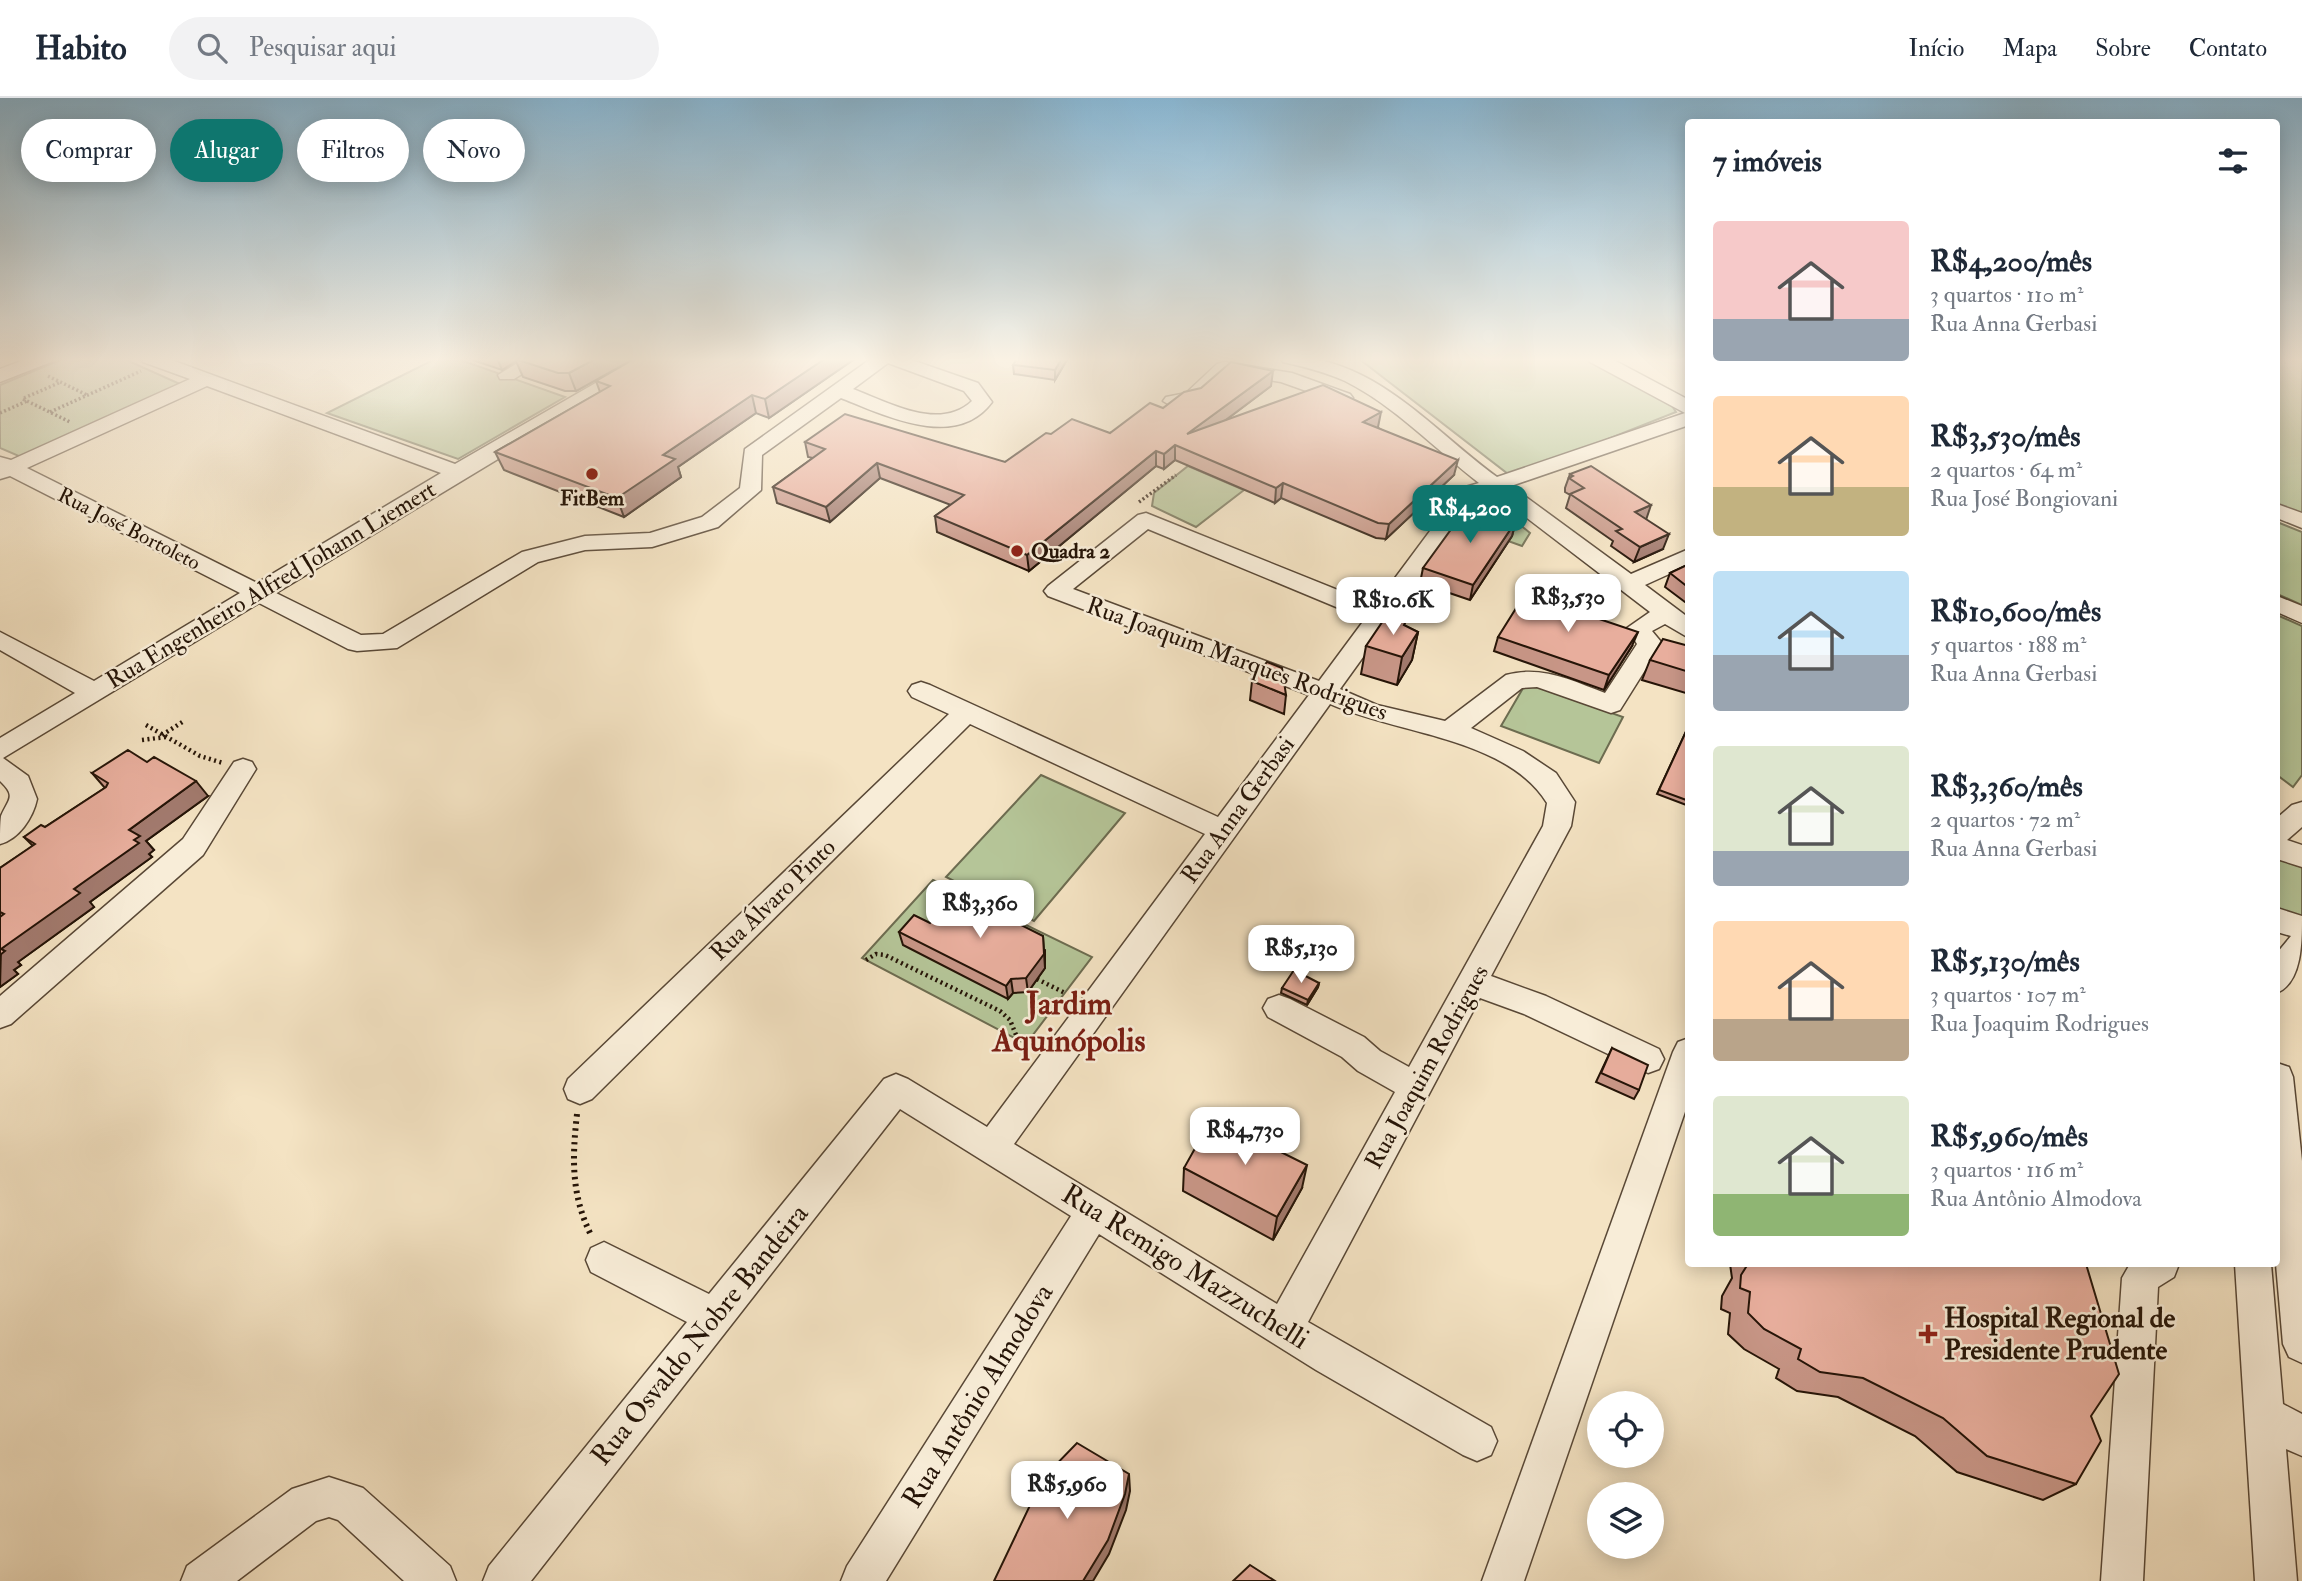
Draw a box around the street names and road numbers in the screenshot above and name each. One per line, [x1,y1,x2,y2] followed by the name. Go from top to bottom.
[100,474,442,696] street label: Rua Engenheiro Alfred Johann Liemert
[53,481,205,577] street label: Rua José Bortoleto
[1082,590,1392,728] street label: Rua Joaquim Marques Rodrigues
[1174,730,1302,890] street label: Rua Anna Gerbasi
[703,832,842,968] street label: Rua Álvaro Pinto
[1358,960,1496,1174] street label: Rua Joaquim Rodrigues
[1055,1177,1315,1357] street label: Rua Remigo Mazzuchelli
[584,1197,817,1473] street label: Rua Osvaldo Nobre Bandeira
[895,1277,1061,1515] street label: Rua Antônio Almodova

